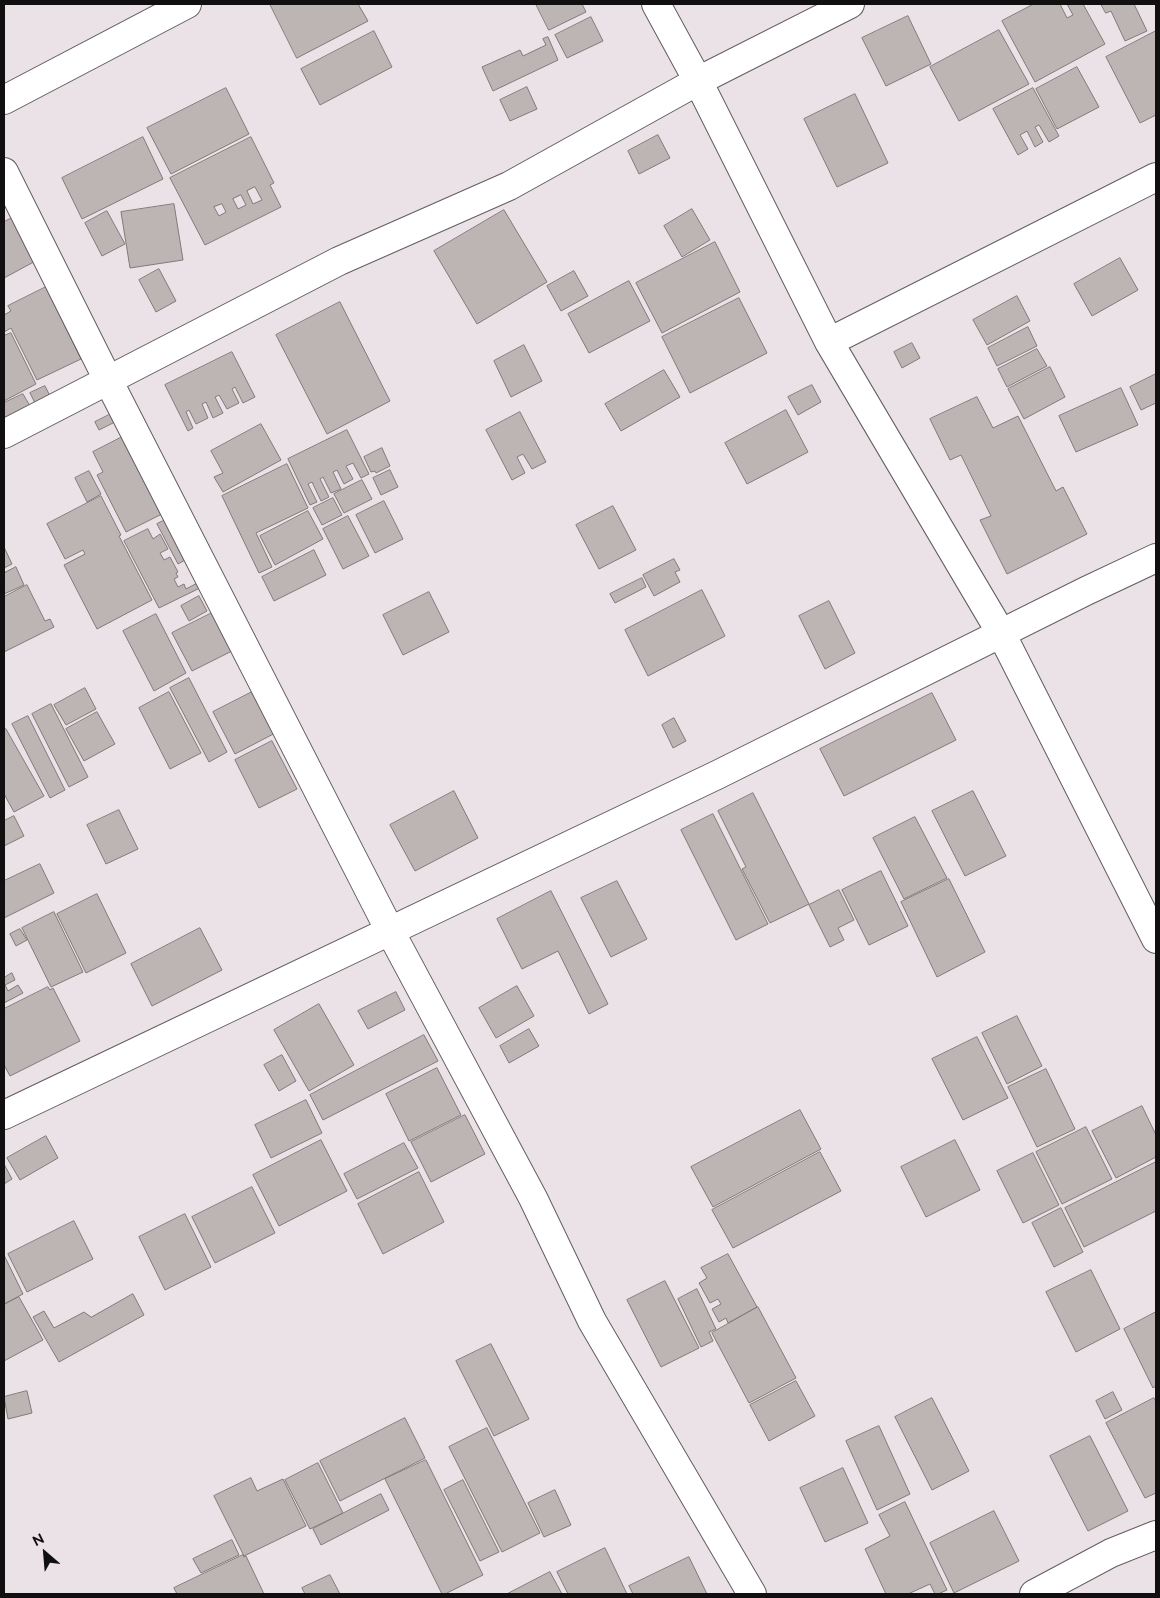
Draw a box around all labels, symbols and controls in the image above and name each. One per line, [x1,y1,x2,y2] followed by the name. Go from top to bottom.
[20,1528,70,1578] north arrow
[30,1530,47,1549] text: N

